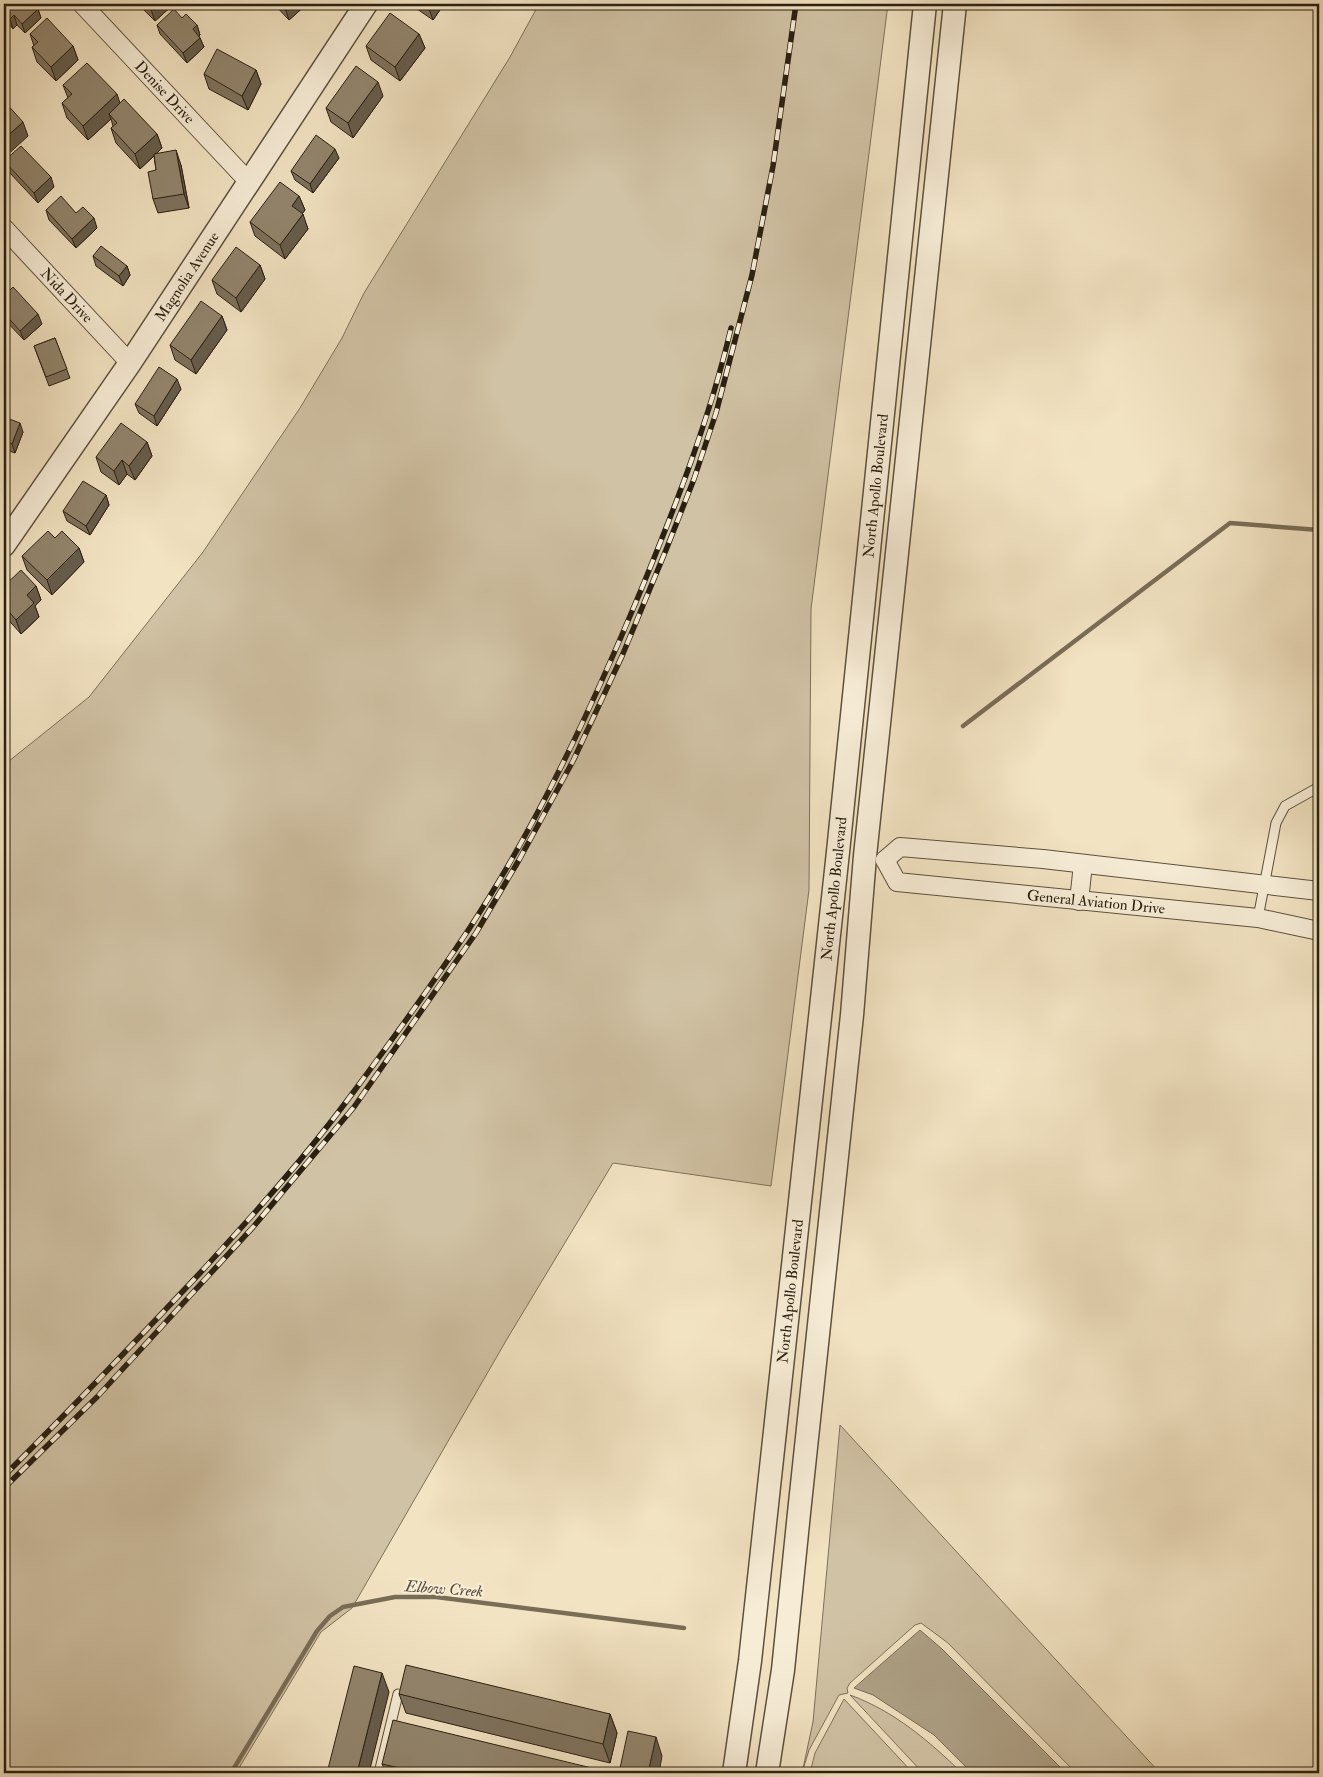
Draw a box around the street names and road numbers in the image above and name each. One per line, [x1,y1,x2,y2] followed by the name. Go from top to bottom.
[130,57,198,128] street label: Denise Drive
[151,228,224,325] street label: Magnolia Avenue
[36,264,97,327] street label: Nida Drive
[859,412,893,559] street label: North Apollo Boulevard
[817,815,852,962] street label: North Apollo Boulevard
[1026,886,1166,919] street label: General Aviation Drive
[773,1218,808,1364] street label: North Apollo Boulevard

